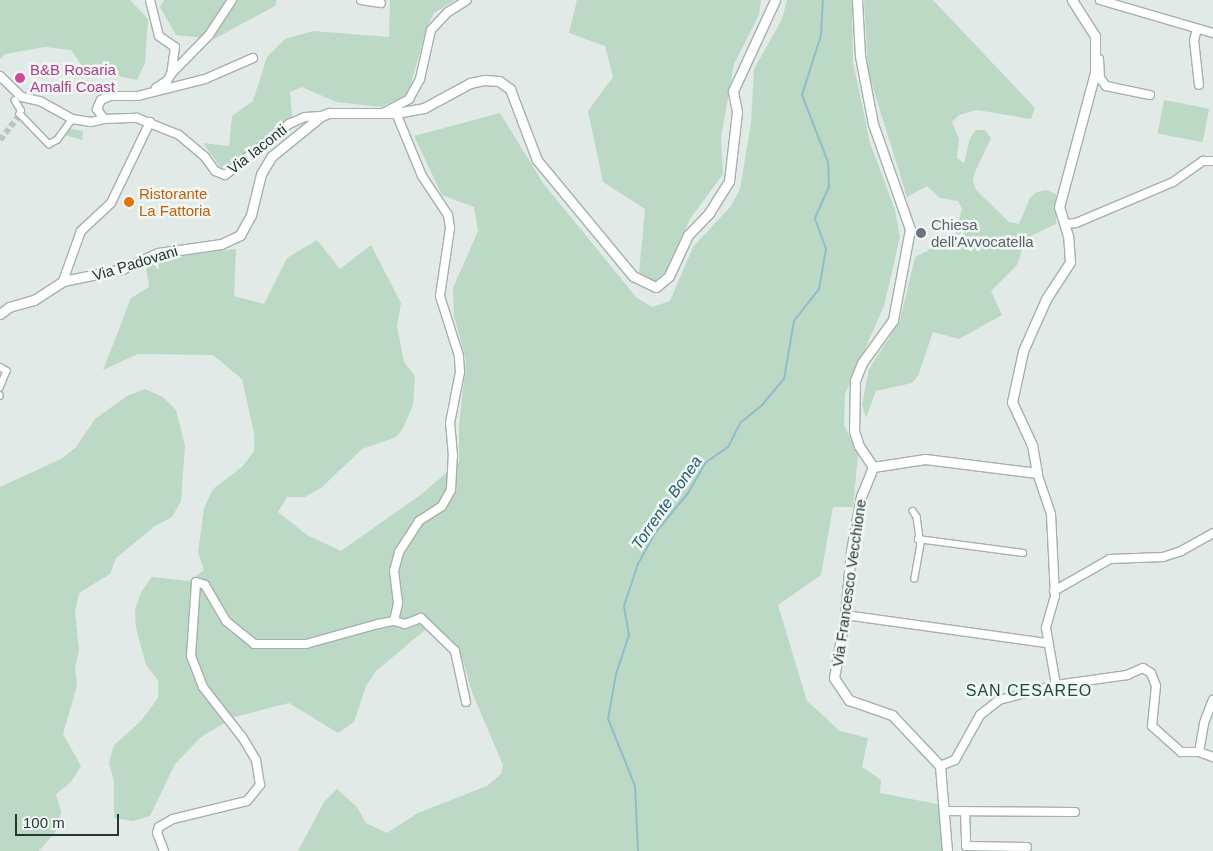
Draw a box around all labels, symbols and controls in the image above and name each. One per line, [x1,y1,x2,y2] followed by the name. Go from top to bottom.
[30,60,116,95] place label: B&B Rosaria Amalfi Coast
[14,72,26,84] marker: B&B Rosaria Amalfi Coast
[224,120,290,178] street label: Via Iaconti
[139,184,211,219] place label: Ristorante La Fattoria
[123,196,135,208] marker: Ristorante La Fattoria
[931,215,1034,250] place label: Chiesa dell'Avvocatella
[915,227,927,239] marker: Chiesa dell'Avvocatella
[90,242,180,284] street label: Via Padovani
[628,453,706,553] water label: Torrente Bonea
[828,498,870,668] street label: Via Francesco Vecchione
[964,681,1094,701] district label: SAN CESAREO
[18,804,121,836] scale bar
[23,814,65,831] text: 100 m

